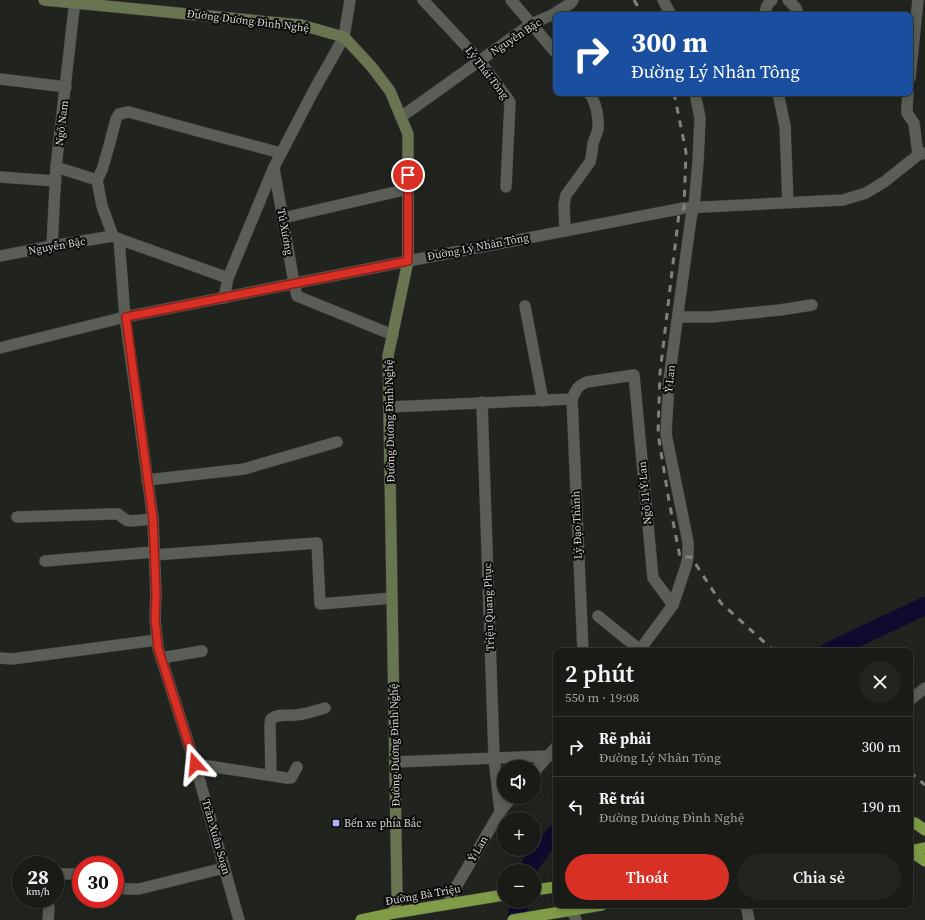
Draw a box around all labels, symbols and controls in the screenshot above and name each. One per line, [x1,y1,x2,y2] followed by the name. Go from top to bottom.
[186,6,310,36] street label: Đường Dương Đình Nghệ
[488,15,545,59] street label: Nguyễn Bặc
[631,23,708,61] text: 300 m
[565,28,617,80] icon: right
[462,44,512,103] street label: Lý Thái Tông
[631,59,800,84] text: Đường Lý Nhân Tông
[52,99,72,146] street label: Ngõ Nam
[391,158,425,192] pin
[397,164,419,186] icon: arrive
[274,208,297,257] street label: Tú Xương
[426,230,530,264] street label: Đường Lý Nhân Tông
[27,233,87,258] street label: Nguyễn Bặc
[381,359,399,483] street label: Đường Dương Đình Nghệ
[661,364,679,394] street label: Ỷ Lan
[635,461,655,525] street label: Ngõ 11 Ỷ Lan
[568,490,586,559] street label: Lý Đạo Thành
[480,562,498,651] street label: Triệu Quang Phục
[565,657,634,690] text: 2 phút
[859,661,901,703] button: close
[386,683,404,807] street label: Đường Dương Đình Nghệ
[565,689,639,706] text: 550 m · 19:08
[599,728,651,749] text: Rẽ phải
[565,736,587,758] icon: right
[861,736,901,757] text: 300 m
[174,743,216,785] position arrow
[599,749,721,766] text: Đường Lý Nhân Tông
[497,760,541,908] map controls
[497,760,541,804] button: sound
[599,788,645,809] text: Rẽ trái
[565,796,587,818] icon: left
[861,796,901,817] text: 190 m
[198,798,234,877] street label: Trần Xuân Soạn
[599,809,744,826] text: Đường Dương Đình Nghệ
[497,812,541,856] button: +
[344,816,422,831] place label: Bến xe phía Bắc
[331,818,341,828] marker: Bến xe phía Bắc
[465,833,492,865] street label: Ỷ Lan
[565,854,729,900] button: Thoát
[737,854,901,900] button: Chia sẻ
[72,856,124,908] speed limit sign: 30
[27,863,49,891] text: 28
[497,864,541,908] button: −
[384,881,462,909] street label: Đường Bà Triệu
[26,885,50,898] text: km/h

